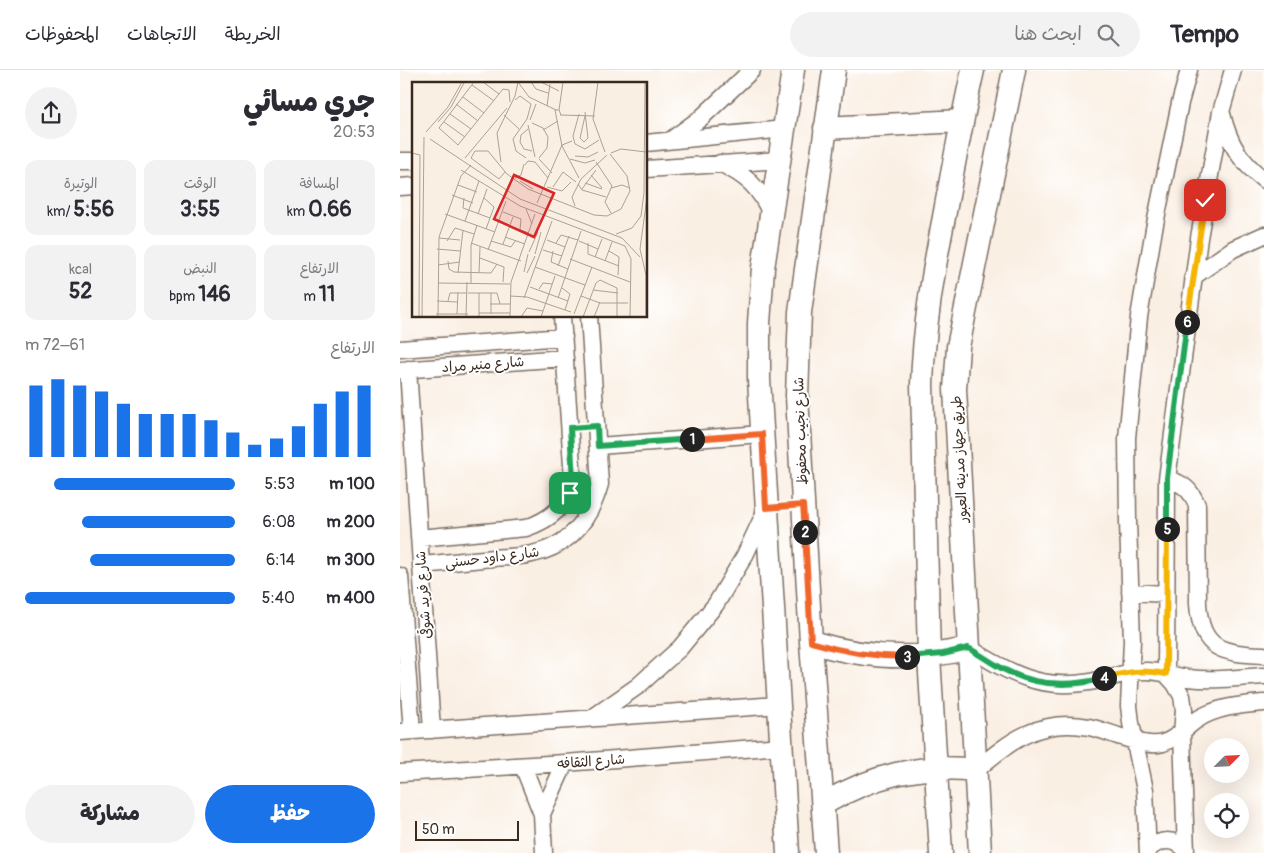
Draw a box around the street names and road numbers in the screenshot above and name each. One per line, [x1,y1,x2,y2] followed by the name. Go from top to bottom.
[441,353,525,377] street label: شارع منير مراد
[790,377,812,485] street label: شارع نجيب محفوظ
[948,395,971,524] street label: طريق جهاز مدينه العبور
[444,543,540,573] street label: شارع داود حسنى
[412,550,436,640] street label: شارع فريد شوقى
[557,751,626,773] street label: شارع الثقافه

